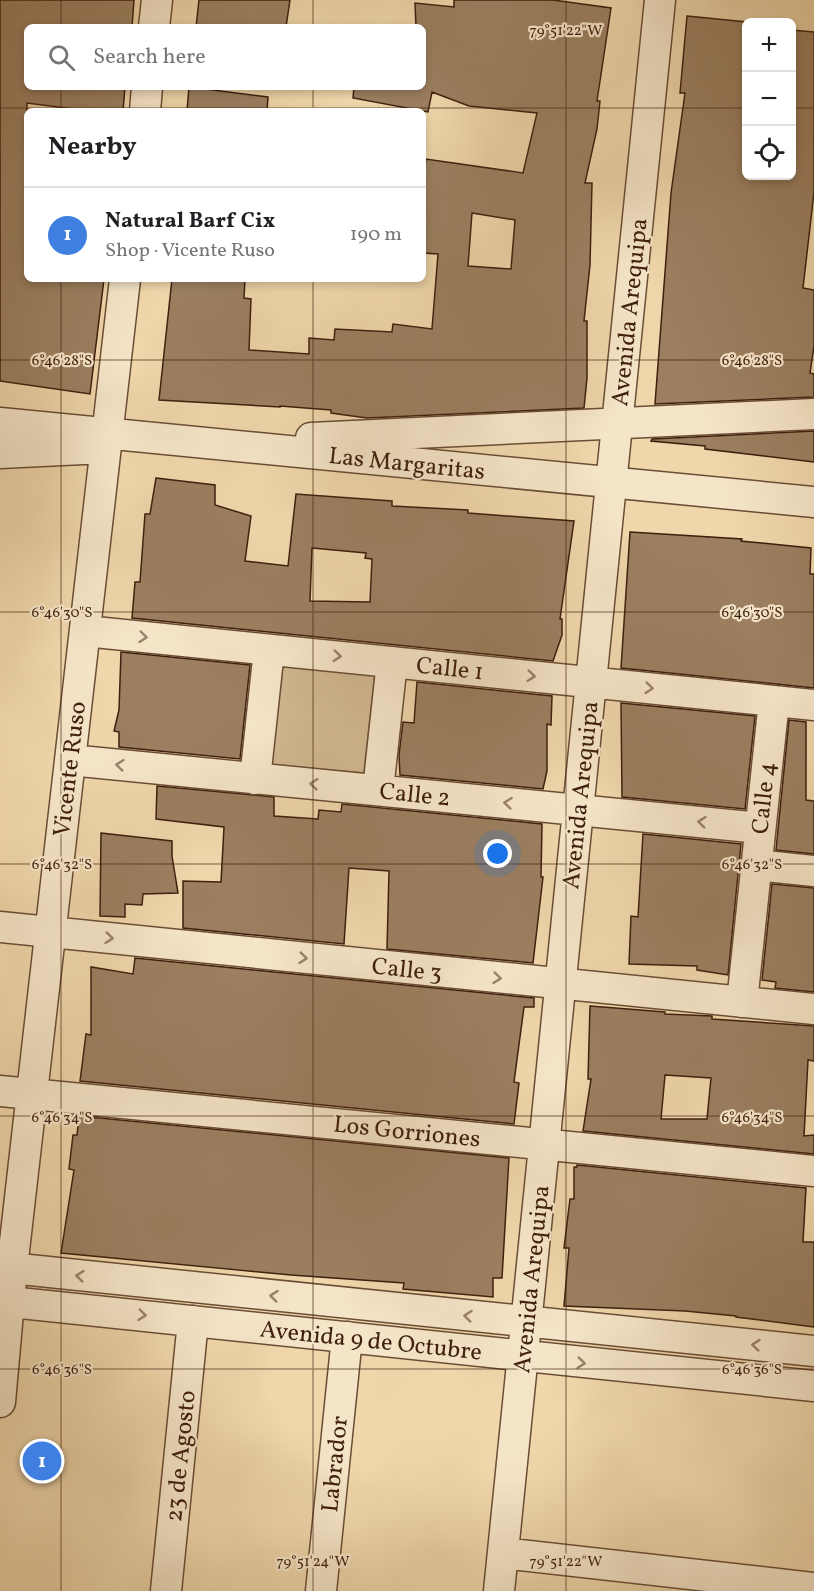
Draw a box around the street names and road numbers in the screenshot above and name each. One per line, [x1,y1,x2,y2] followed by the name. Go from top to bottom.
[604,216,658,408] street label: Avenida Arequipa
[327,440,487,490] street label: Las Margaritas
[414,650,485,690] street label: Calle 1
[555,699,609,891] street label: Avenida Arequipa
[46,700,96,839] street label: Vicente Ruso
[744,760,786,836] street label: Calle 4
[378,775,452,817] street label: Calle 2
[370,950,444,992] street label: Calle 3
[332,1108,482,1158] street label: Los Gorriones
[506,1183,560,1375] street label: Avenida Arequipa
[258,1313,483,1371] street label: Avenida 9 de Octubre
[158,1389,206,1524] street label: 23 de Agosto
[314,1414,358,1514] street label: Labrador

